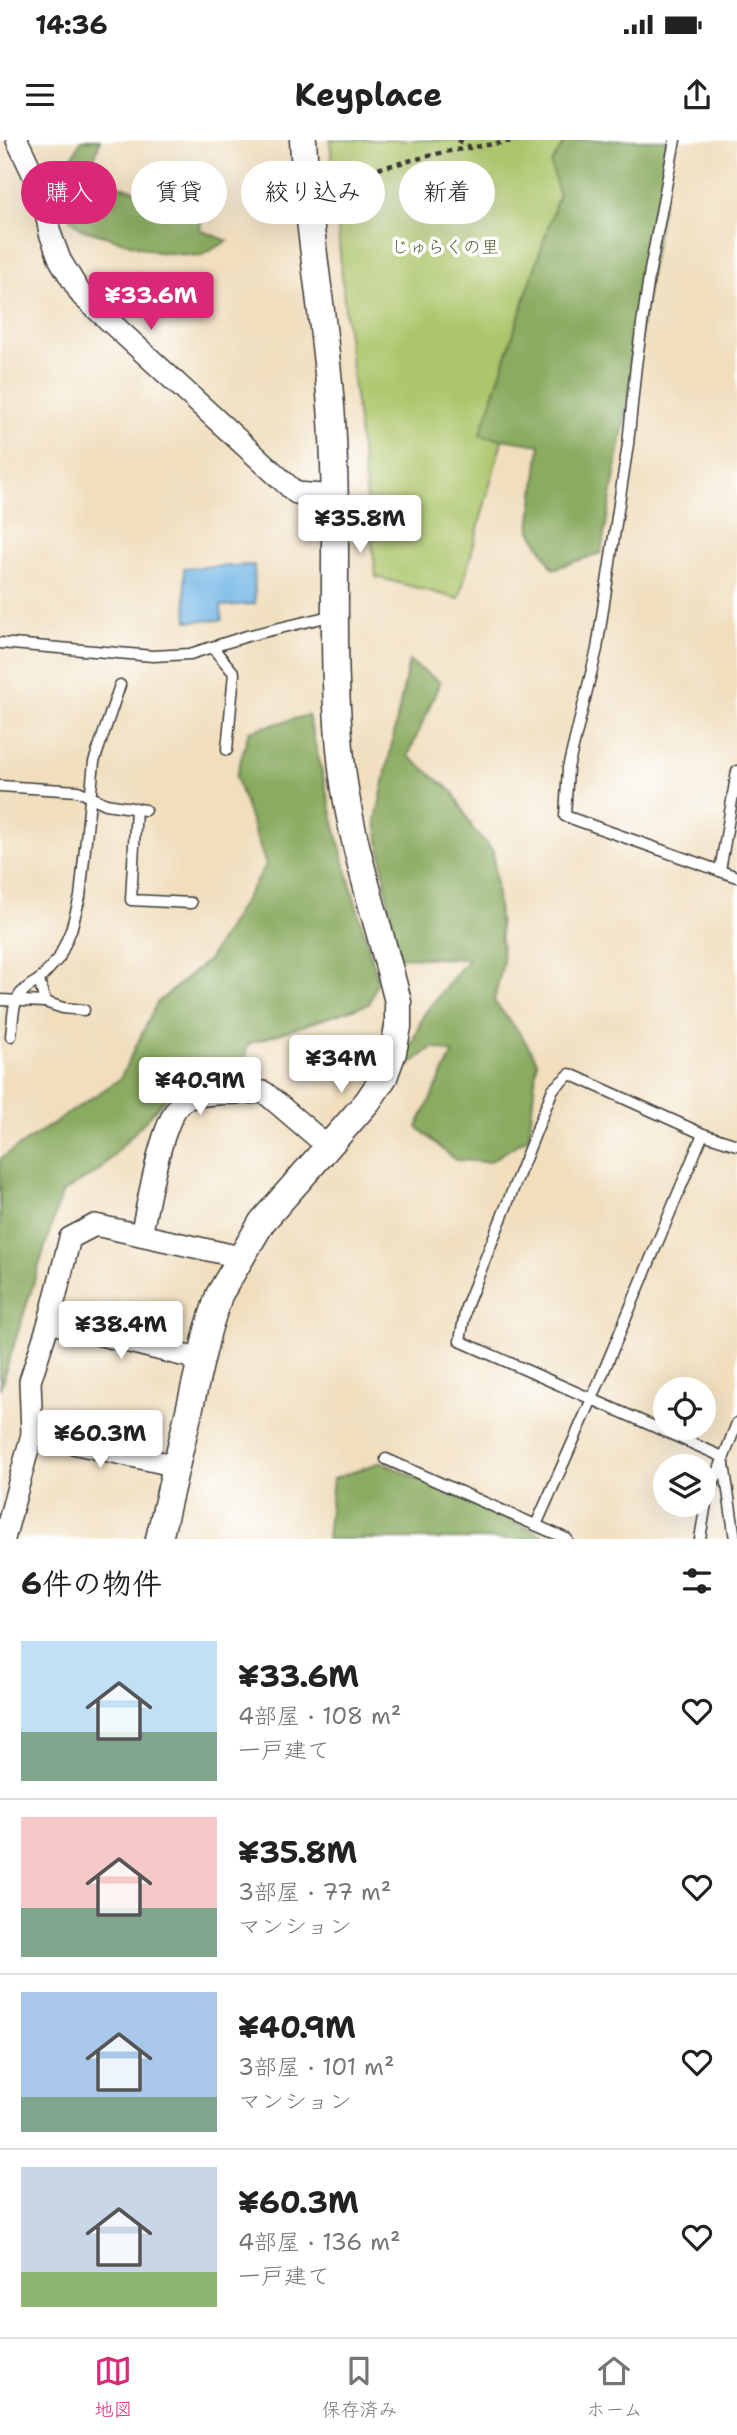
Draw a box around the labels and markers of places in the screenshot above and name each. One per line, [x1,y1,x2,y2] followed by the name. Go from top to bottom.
[94,272,208,332] pin: ¥33.6M
[303,496,417,555] pin: ¥35.8M
[300,1035,382,1095] pin: ¥34M
[143,1058,257,1117] pin: ¥40.9M
[64,1302,178,1361] pin: ¥38.4M
[43,1410,157,1470] pin: ¥60.3M

